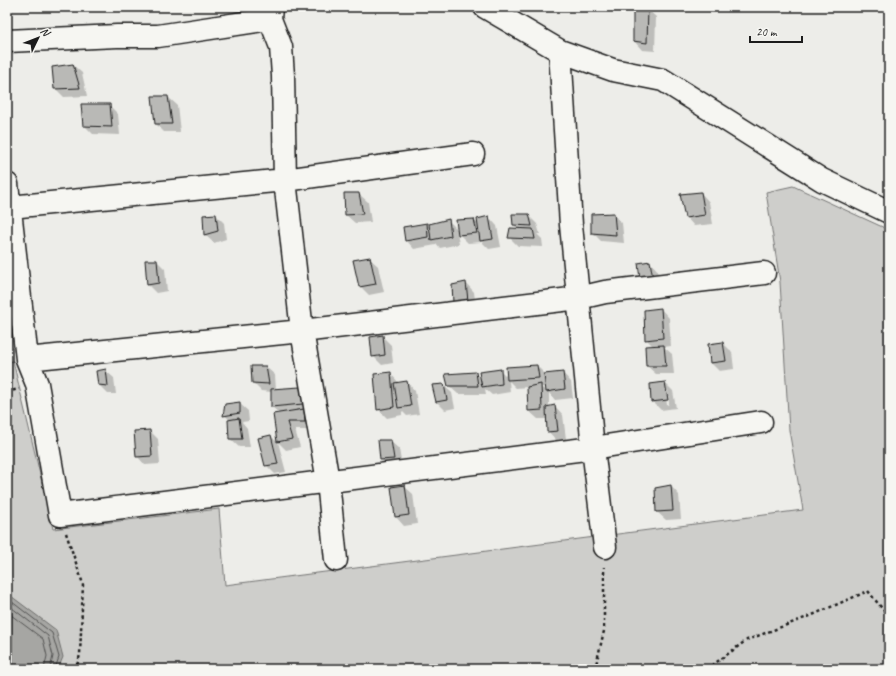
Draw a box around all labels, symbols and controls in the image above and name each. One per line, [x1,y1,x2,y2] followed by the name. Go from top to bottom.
[18,18,58,58] north arrow
[750,18,802,44] scale bar
[38,24,54,40] text: N
[756,24,778,40] text: 20 m

